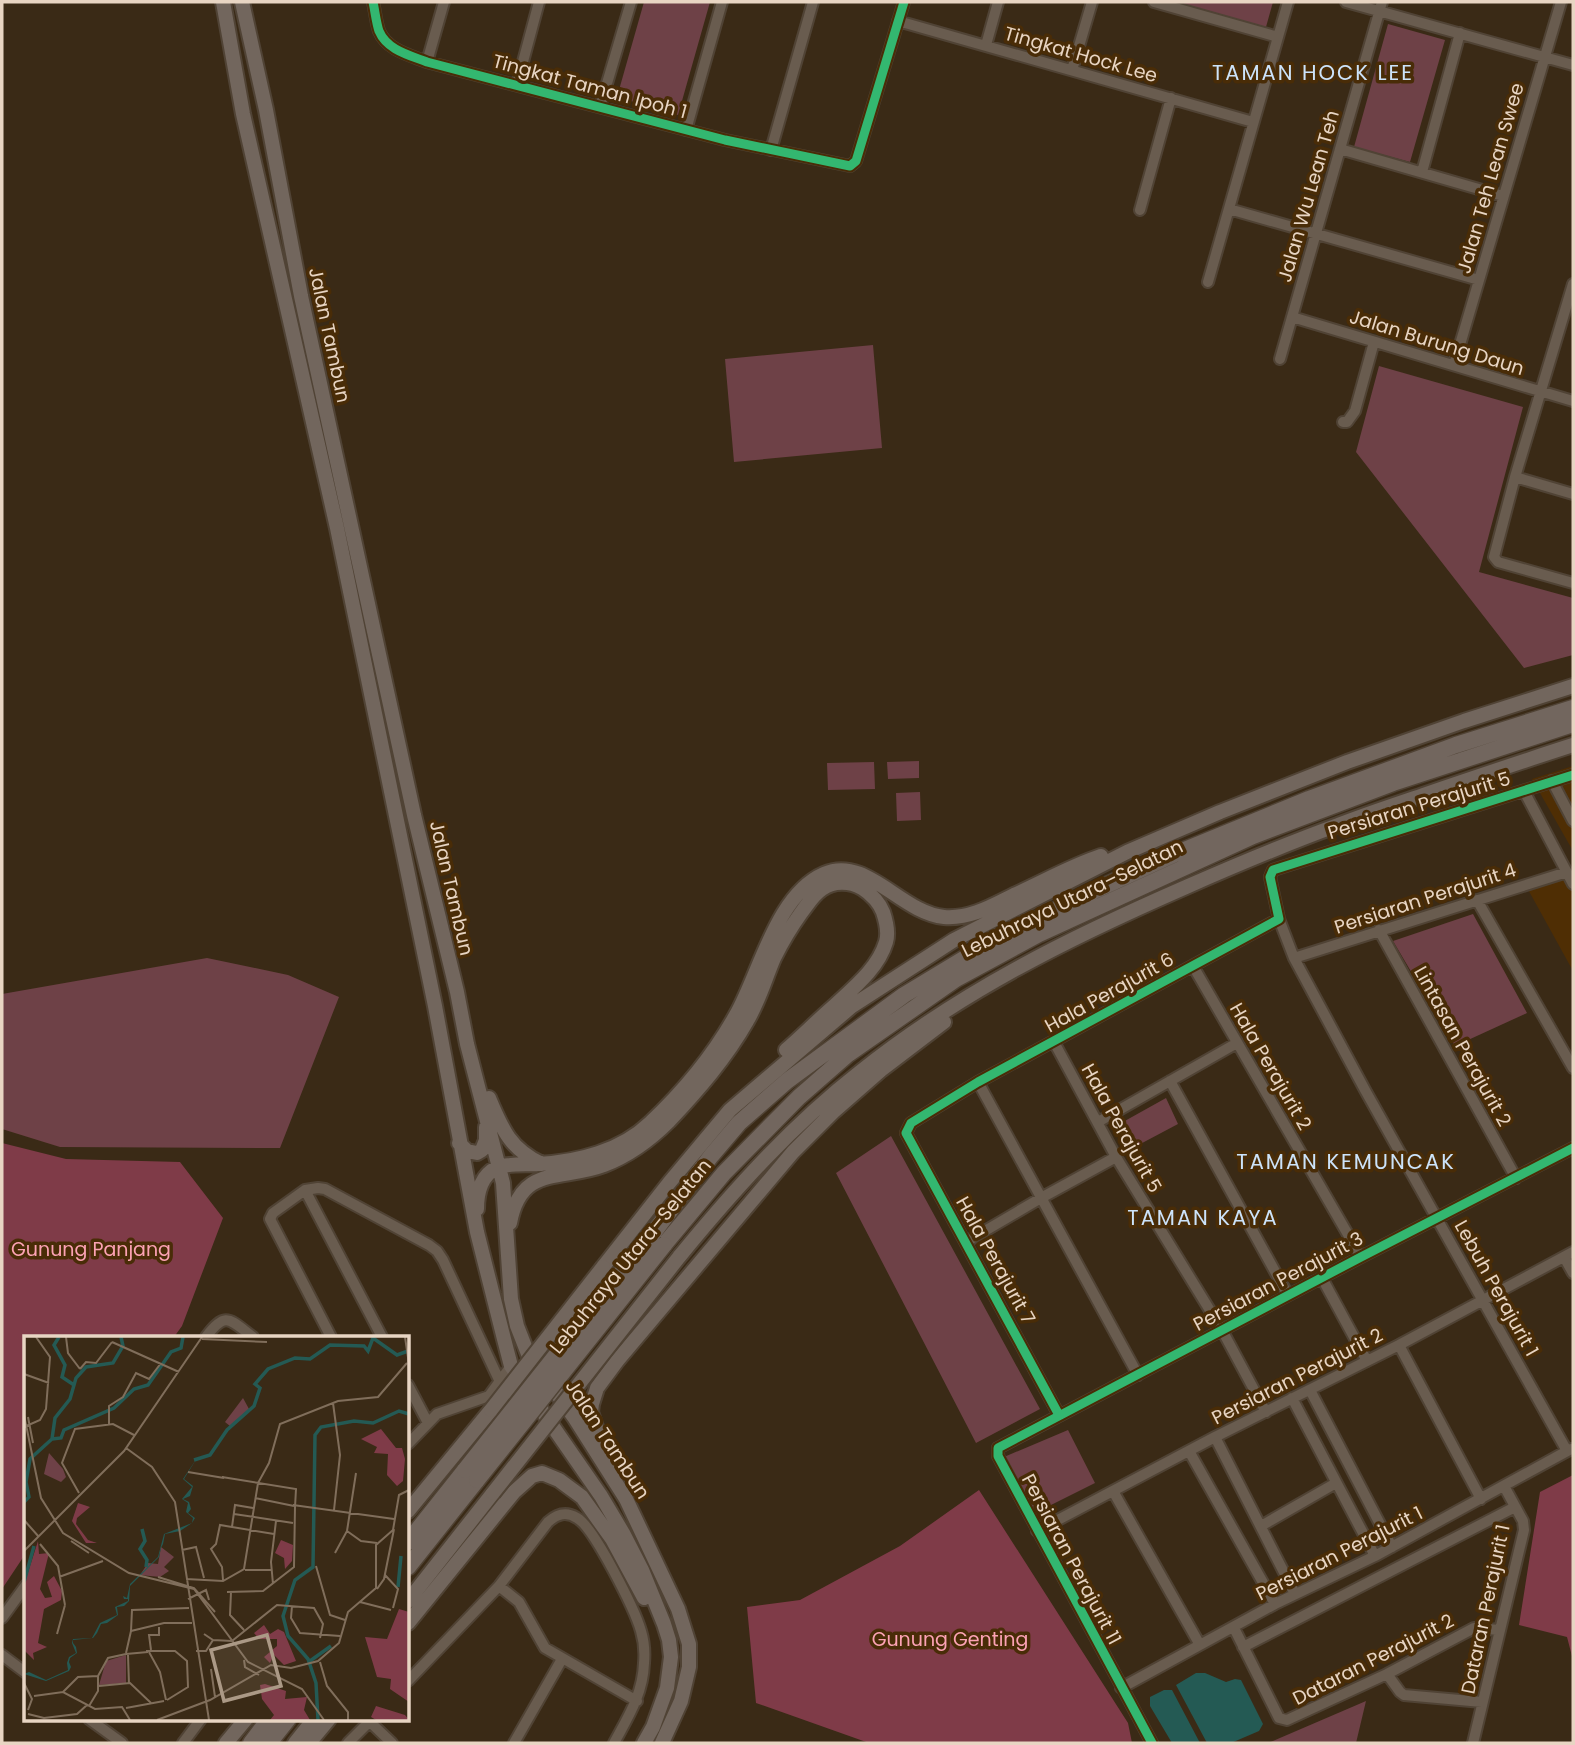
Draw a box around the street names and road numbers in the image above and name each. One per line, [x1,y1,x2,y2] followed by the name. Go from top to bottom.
[1001,20,1161,89] street label: Tingkat Hock Lee
[490,48,690,125] street label: Tingkat Taman Ipoh 1
[1450,80,1531,277] street label: Jalan Teh Lean Swee
[1271,107,1346,285] street label: Jalan Wu Lean Teh
[302,265,357,405] street label: Jalan Tambun
[1346,303,1528,382] street label: Jalan Burung Daun
[1324,765,1514,846] street label: Persiaran Perajurit 5
[423,818,480,958] street label: Jalan Tambun
[957,833,1188,964] street label: Lebuhraya Utara–Selatan
[1331,856,1520,941] street label: Persiaran Perajurit 4
[1040,946,1179,1039] street label: Hala Perajurit 6
[1407,961,1518,1131] street label: Lintasan Perajurit 2
[1223,998,1318,1135] street label: Hala Perajurit 2
[1075,1059,1168,1198] street label: Hala Perajurit 5
[543,1153,717,1359] street label: Lebuhraya Utara–Selatan
[949,1191,1042,1329] street label: Hala Perajurit 7
[1448,1215,1545,1361] street label: Lebuh Perajurit 1
[1188,1225,1368,1338] street label: Persiaran Perajurit 3
[1207,1322,1387,1431] street label: Persiaran Perajurit 2
[559,1374,656,1504] street label: Jalan Tambun
[1015,1469,1128,1649] street label: Persiaran Perajurit 11
[1251,1500,1427,1607] street label: Persiaran Perajurit 1
[1454,1522,1517,1696] street label: Dataran Perajurit 1
[1288,1607,1458,1712] street label: Dataran Perajurit 2

